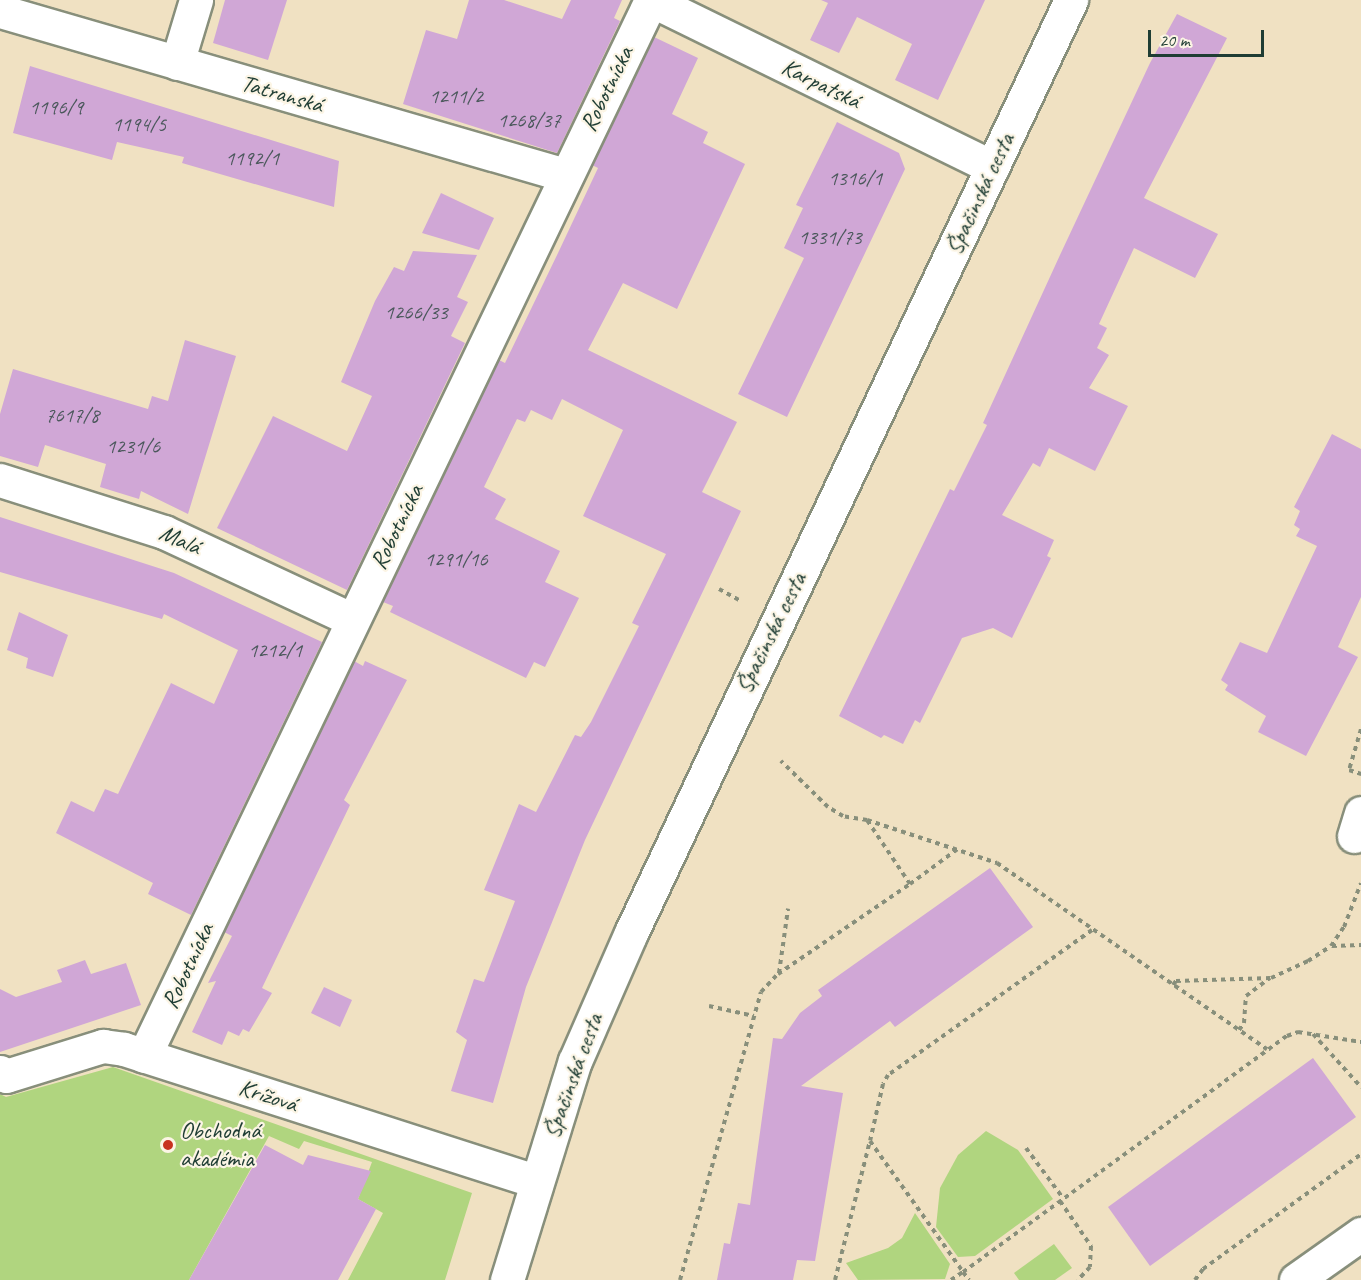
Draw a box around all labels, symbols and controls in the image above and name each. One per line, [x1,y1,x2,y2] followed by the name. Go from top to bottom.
[1151,18,1266,56] scale bar
[1159,29,1190,51] text: 20 m
[574,42,640,136] street label: Robotnícka
[777,53,865,115] street label: Karpatská
[238,69,326,119] street label: Tatranská
[429,83,483,109] house number: 1211/2
[29,94,83,120] house number: 1196/9
[497,107,561,133] house number: 1268/37
[112,111,166,137] house number: 1194/5
[939,129,1021,259] street label: Špačinská cesta
[225,145,279,171] house number: 1192/1
[828,165,882,191] house number: 1316/1
[798,224,862,250] house number: 1331/73
[384,299,448,325] house number: 1266/33
[45,402,99,428] house number: 7617/8
[106,433,160,459] house number: 1231/6
[364,480,430,574] street label: Robotnícka
[155,518,205,562] street label: Malá
[424,546,488,572] house number: 1291/16
[729,568,813,698] street label: Špačinská cesta
[248,637,302,663] house number: 1212/1
[156,919,220,1013] street label: Robotnícka
[537,1010,609,1142] street label: Špačinská cesta
[235,1073,301,1119] street label: Krížová
[180,1117,261,1173] place label: Obchodná akadémia
[161,1138,175,1152] marker: Obchodná akadémia

